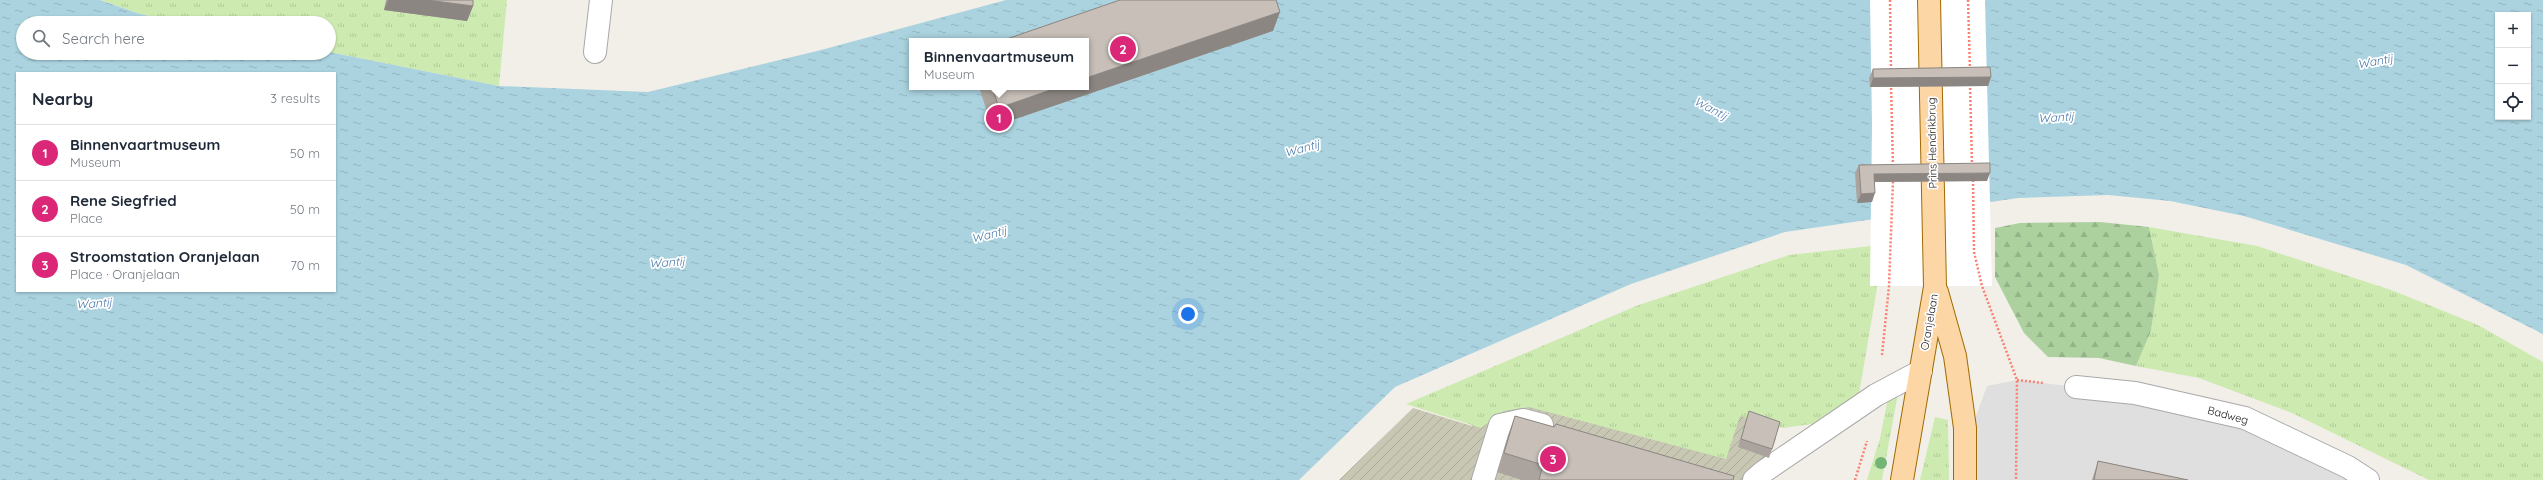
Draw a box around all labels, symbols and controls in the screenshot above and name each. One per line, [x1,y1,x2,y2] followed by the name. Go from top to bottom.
[2495,12,2531,120] map controls
[2495,12,2531,48] button: +
[16,16,336,60] search box
[30,27,52,49] icon: search
[62,29,145,48] text: Search here
[1110,34,1136,64] pin: 2
[909,38,1089,90] popup
[924,47,1074,66] text: Binnenvaartmuseum
[2495,48,2531,84] button: −
[2356,50,2395,72] water label: Wantij
[924,66,975,82] text: Museum
[2495,84,2531,120] button: locate
[32,88,93,109] text: Nearby
[270,90,320,106] text: 3 results
[1692,93,1731,123] water label: Wantij
[1924,97,1940,189] street label: Prins Hendrikbrug
[986,103,1012,133] pin: 1
[2038,108,2075,126] water label: Wantij
[70,135,220,154] text: Binnenvaartmuseum
[1283,136,1322,160] water label: Wantij
[42,145,48,161] text: 1
[290,145,320,161] text: 50 m
[70,154,121,170] text: Museum
[70,191,177,210] text: Rene Siegfried
[41,201,49,217] text: 2
[290,201,320,217] text: 50 m
[70,210,103,226] text: Place
[970,222,1009,246] water label: Wantij
[70,247,260,266] text: Stroomstation Oranjelaan
[649,253,686,271] water label: Wantij
[42,257,48,273] text: 3
[290,257,320,273] text: 70 m
[70,266,180,282] text: Place · Oranjelaan
[1917,293,1941,351] street label: Oranjelaan
[76,294,113,312] water label: Wantij
[1178,304,1198,324] your location
[2206,403,2250,427] street label: Badweg
[1540,444,1566,474] pin: 3

